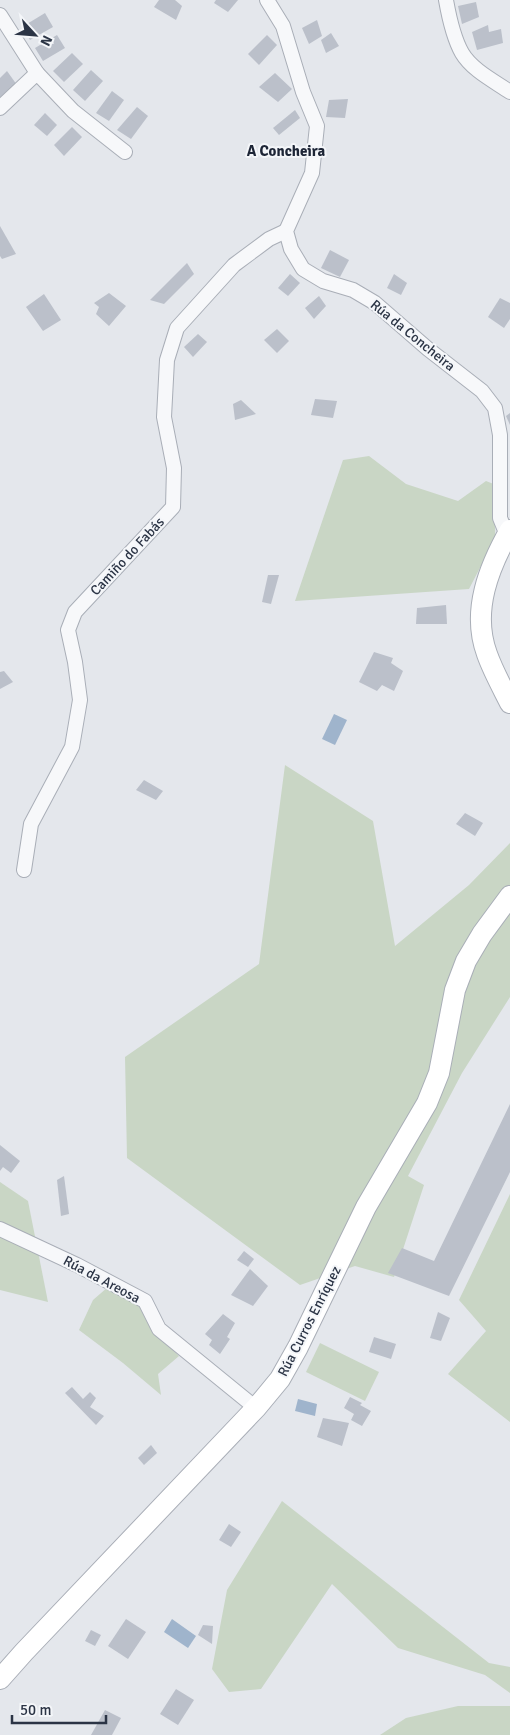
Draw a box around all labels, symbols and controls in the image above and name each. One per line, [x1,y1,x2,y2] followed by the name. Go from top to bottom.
[10,10,60,60] north arrow
[36,32,56,49] text: N
[247,142,326,160] district label: A Concheira
[367,296,458,375] street label: Rúa da Concheira
[87,514,168,599] street label: Camiño do Fabás
[60,1252,143,1307] street label: Rúa da Areosa
[274,1263,345,1379] street label: Rúa Curros Enríquez
[12,1692,106,1724] scale bar
[20,1701,51,1719] text: 50 m

